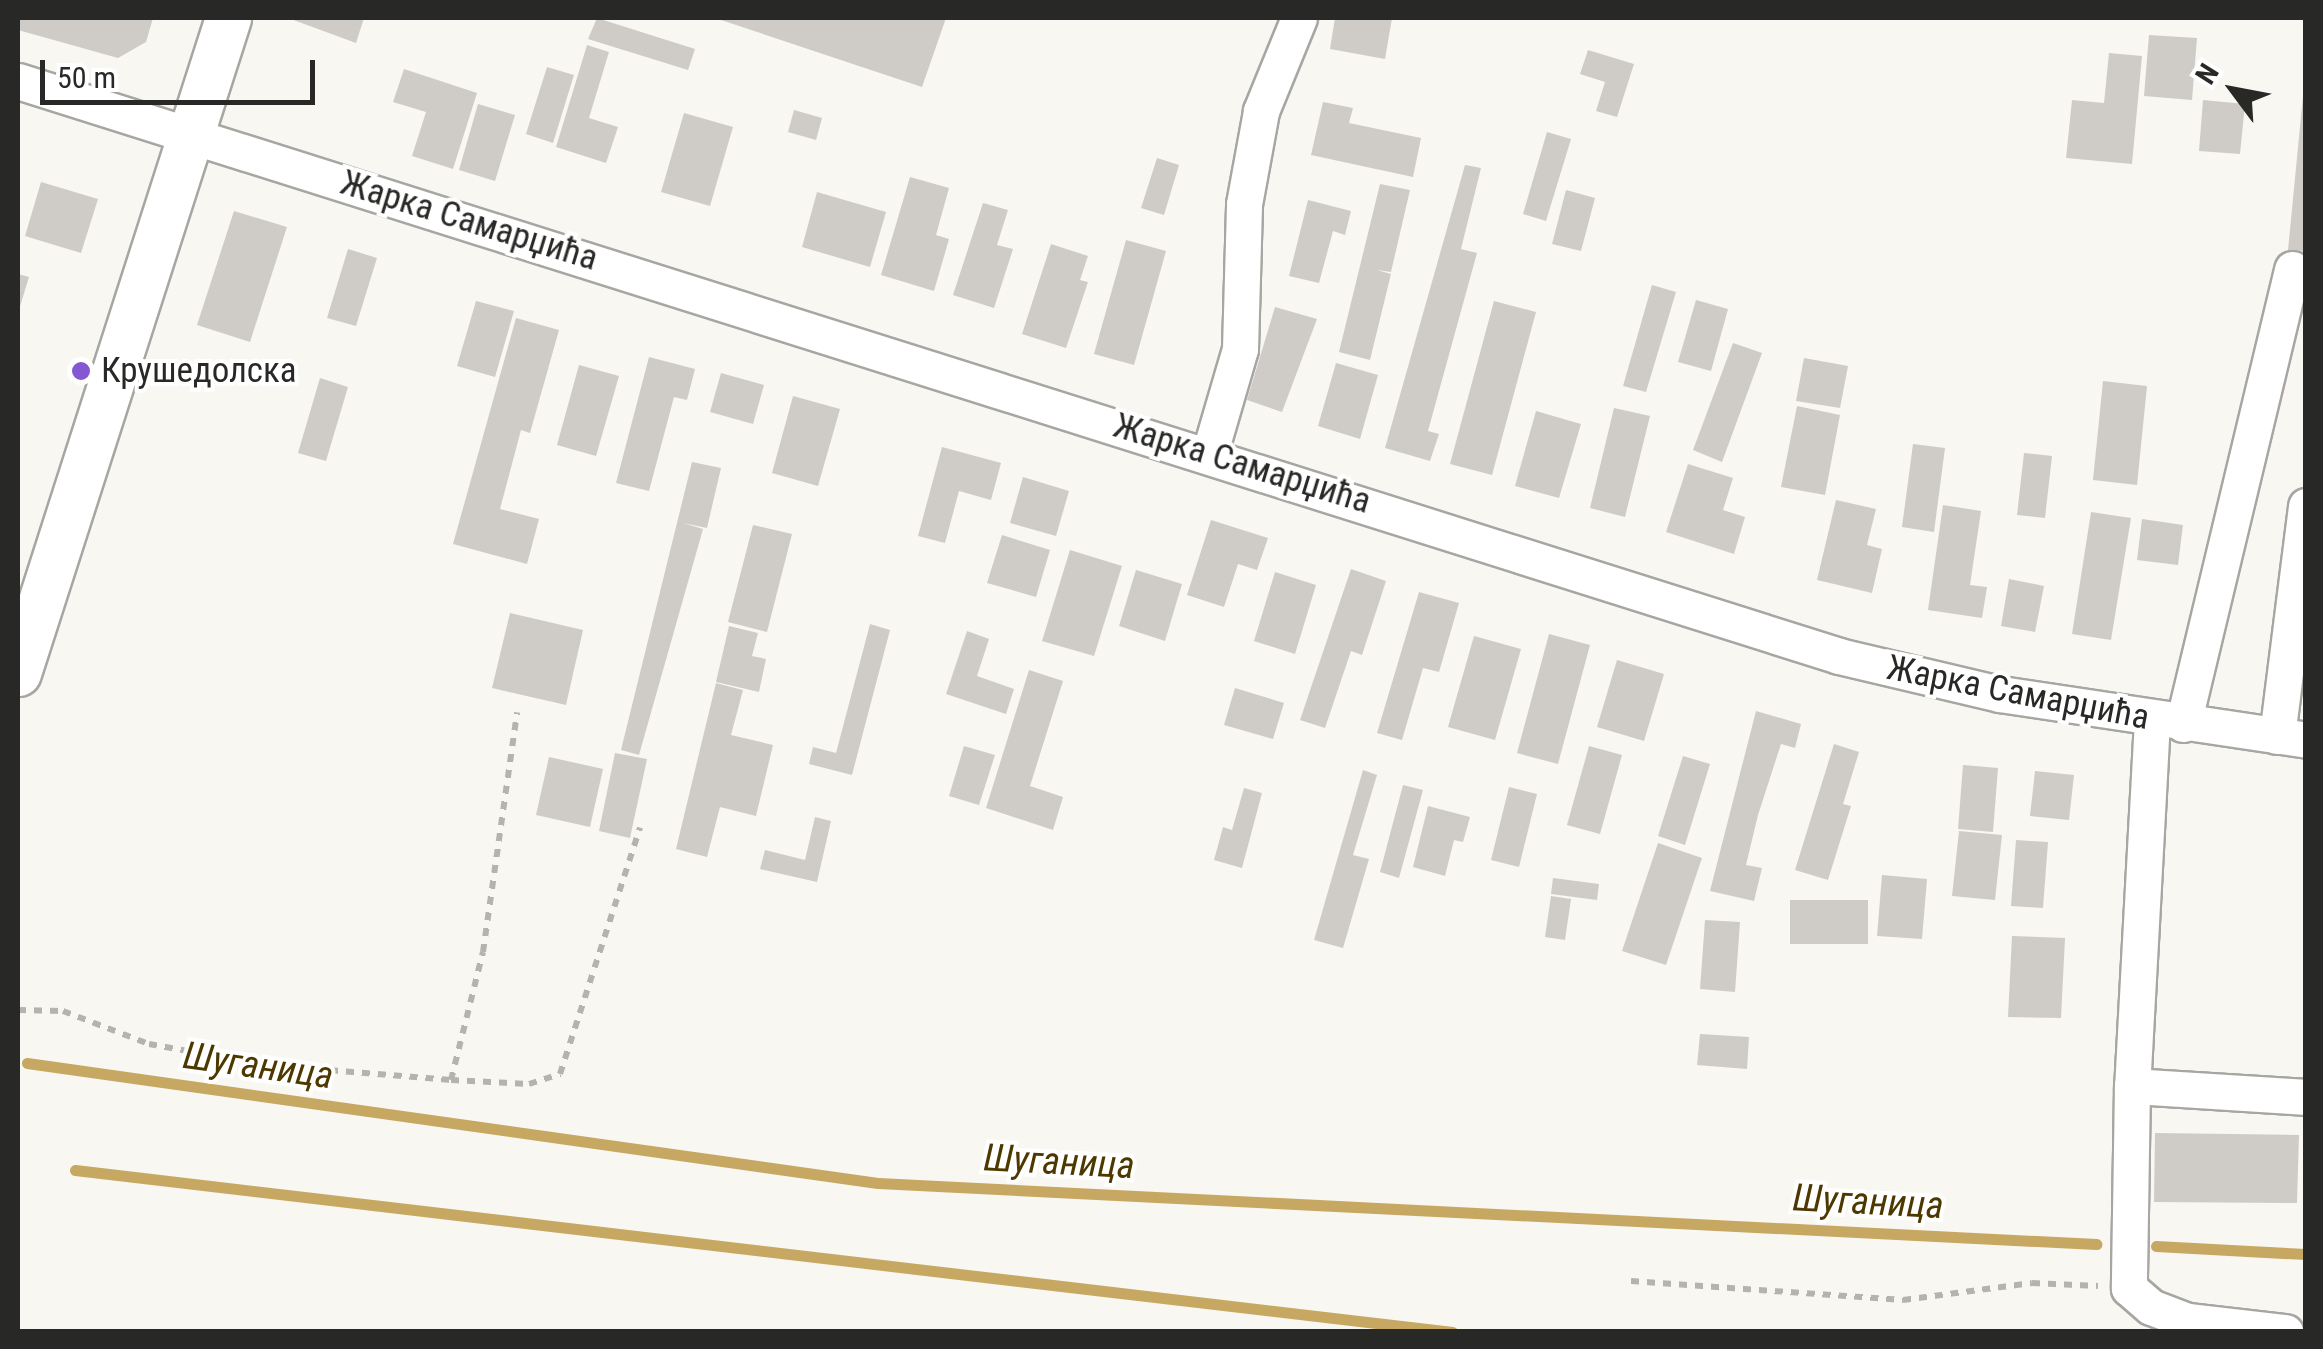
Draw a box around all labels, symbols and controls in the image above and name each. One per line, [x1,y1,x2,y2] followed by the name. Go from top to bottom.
[45,40,320,102] scale bar
[2183,40,2283,140] north arrow
[2189,58,2226,90] text: N
[57,60,116,95] text: 50 m
[335,162,603,280] street label: Жарка Самарџића
[101,350,297,392] place label: Крушедолска
[70,360,92,382] marker: Крушедолска
[1108,405,1376,523] street label: Жарка Самарџића
[1883,647,2153,739] street label: Жарка Самарџића
[180,1033,336,1099] water label: Шуганица
[982,1135,1136,1189] water label: Шуганица
[1791,1175,1945,1229] water label: Шуганица

